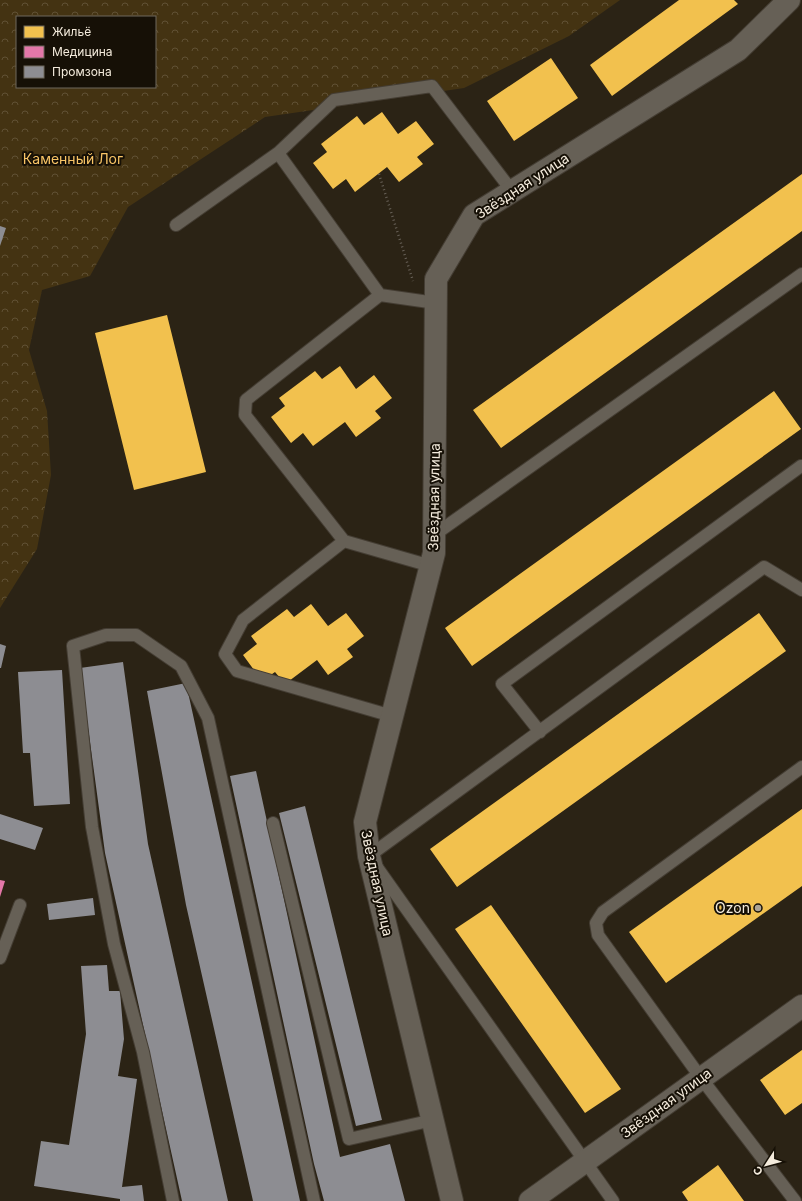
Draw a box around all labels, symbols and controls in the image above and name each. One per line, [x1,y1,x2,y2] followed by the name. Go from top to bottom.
[16,16,156,88] legend
[52,24,91,39] text: Жильё
[52,44,113,59] text: Медицина
[52,64,112,79] text: Промзона
[472,149,572,222] street label: Звёздная улица
[23,150,123,167] park label: Каменный Лог
[424,443,443,551] street label: Звёздная улица
[358,828,397,938] street label: Звёздная улица
[715,899,750,916] place label: Ozon
[753,903,763,913] marker: Ozon
[617,1064,714,1141] street label: Звёздная улица
[746,1145,786,1185] north arrow
[750,1163,766,1178] text: С

